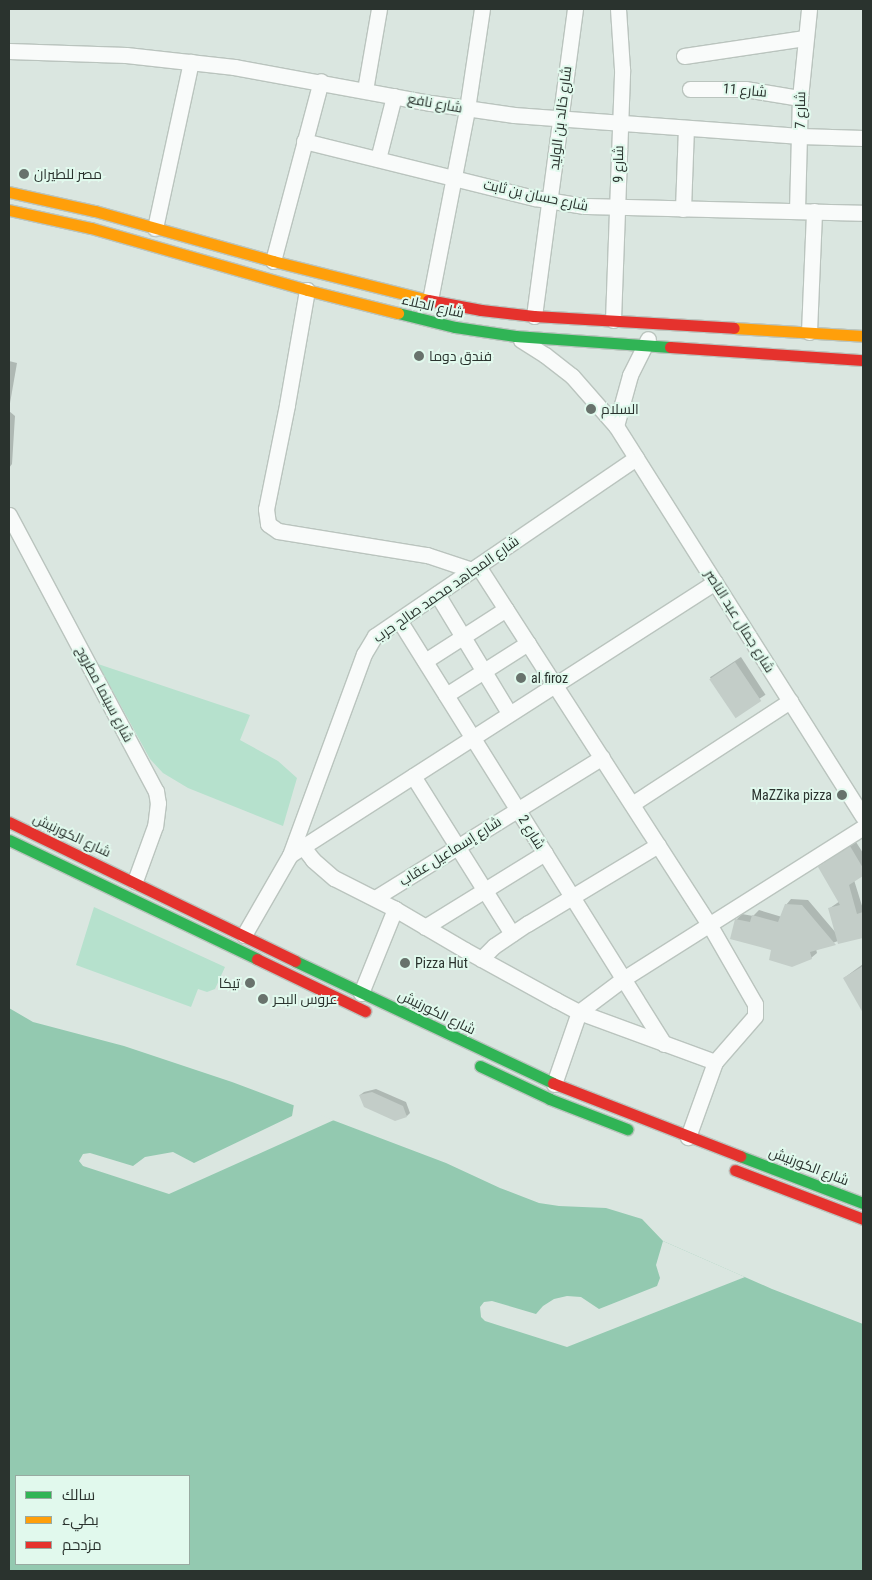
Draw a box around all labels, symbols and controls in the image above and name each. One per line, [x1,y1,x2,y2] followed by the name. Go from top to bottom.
[545,65,575,171] street label: شارع خالد بن الوليد
[722,80,768,100] street label: شارع 11
[406,90,464,116] street label: شارع نافع
[791,91,809,129] street label: شارع 7
[609,145,627,183] street label: شارع 9
[34,166,102,182] place label: مصر للطيران
[18,168,30,180] marker: مصر للطيران
[482,176,590,214] street label: شارع حسان بن ثابت
[400,291,466,321] street label: شارع الجلاء
[429,348,492,364] place label: فندق دوما
[413,350,425,362] marker: فندق دوما
[601,401,639,417] place label: السلام
[585,403,597,415] marker: السلام
[370,532,522,646] street label: شارع المجاهد محمد صالح حرب
[702,566,778,676] street label: شارع جمال عبد الناصر
[73,643,137,745] street label: شارع سينما مطروح
[531,670,568,686] place label: al firoz
[515,672,527,684] marker: al firoz
[752,787,832,803] place label: MaZZika pizza
[836,789,848,801] marker: MaZZika pizza
[30,810,114,860] street label: شارع الكورنيش
[515,812,549,852] street label: شارع 2
[396,813,504,889] street label: شارع إسماعيل عقاب
[415,955,468,971] place label: Pizza Hut
[399,957,411,969] marker: Pizza Hut
[219,975,240,991] place label: تيكا
[244,977,256,989] marker: تيكا
[395,986,479,1038] street label: شارع الكورنيش
[273,991,338,1007] place label: عروس البحر
[257,993,269,1005] marker: عروس البحر
[767,1143,851,1189] street label: شارع الكورنيش
[15,1475,190,1565] legend
[62,1486,95,1504] text: سالك
[62,1511,99,1529] text: بطيء
[62,1536,102,1554] text: مزدحم

